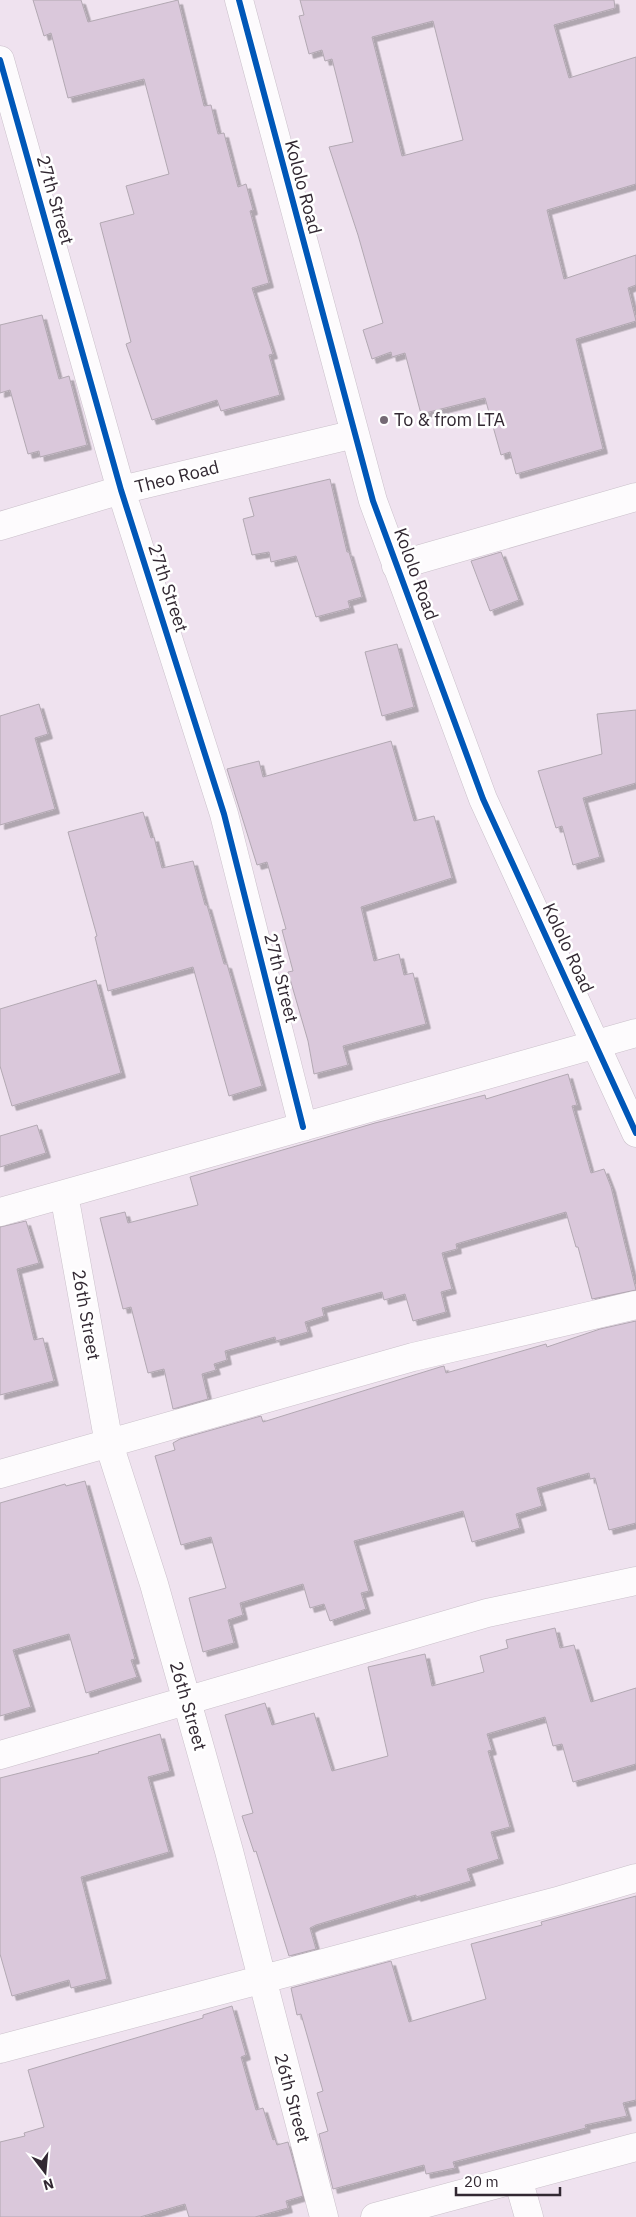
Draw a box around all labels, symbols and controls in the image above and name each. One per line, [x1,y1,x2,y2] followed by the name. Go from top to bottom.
[280,137,327,237] street label: Kololo Road
[32,153,79,247] street label: 27th Street
[394,408,505,431] place label: To & from LTA
[378,414,390,426] marker: To & from LTA
[132,455,221,498] street label: Theo Road
[389,524,444,623] street label: Kololo Road
[143,541,194,635] street label: 27th Street
[538,899,599,996] street label: Kololo Road
[259,931,304,1025] street label: 27th Street
[67,1268,106,1362] street label: 26th Street
[165,1659,212,1753] street label: 26th Street
[269,2051,315,2145] street label: 26th Street
[20,2147,70,2197] north arrow
[456,2164,560,2196] scale bar
[464,2172,499,2191] text: 20 m
[41,2174,56,2195] text: N

